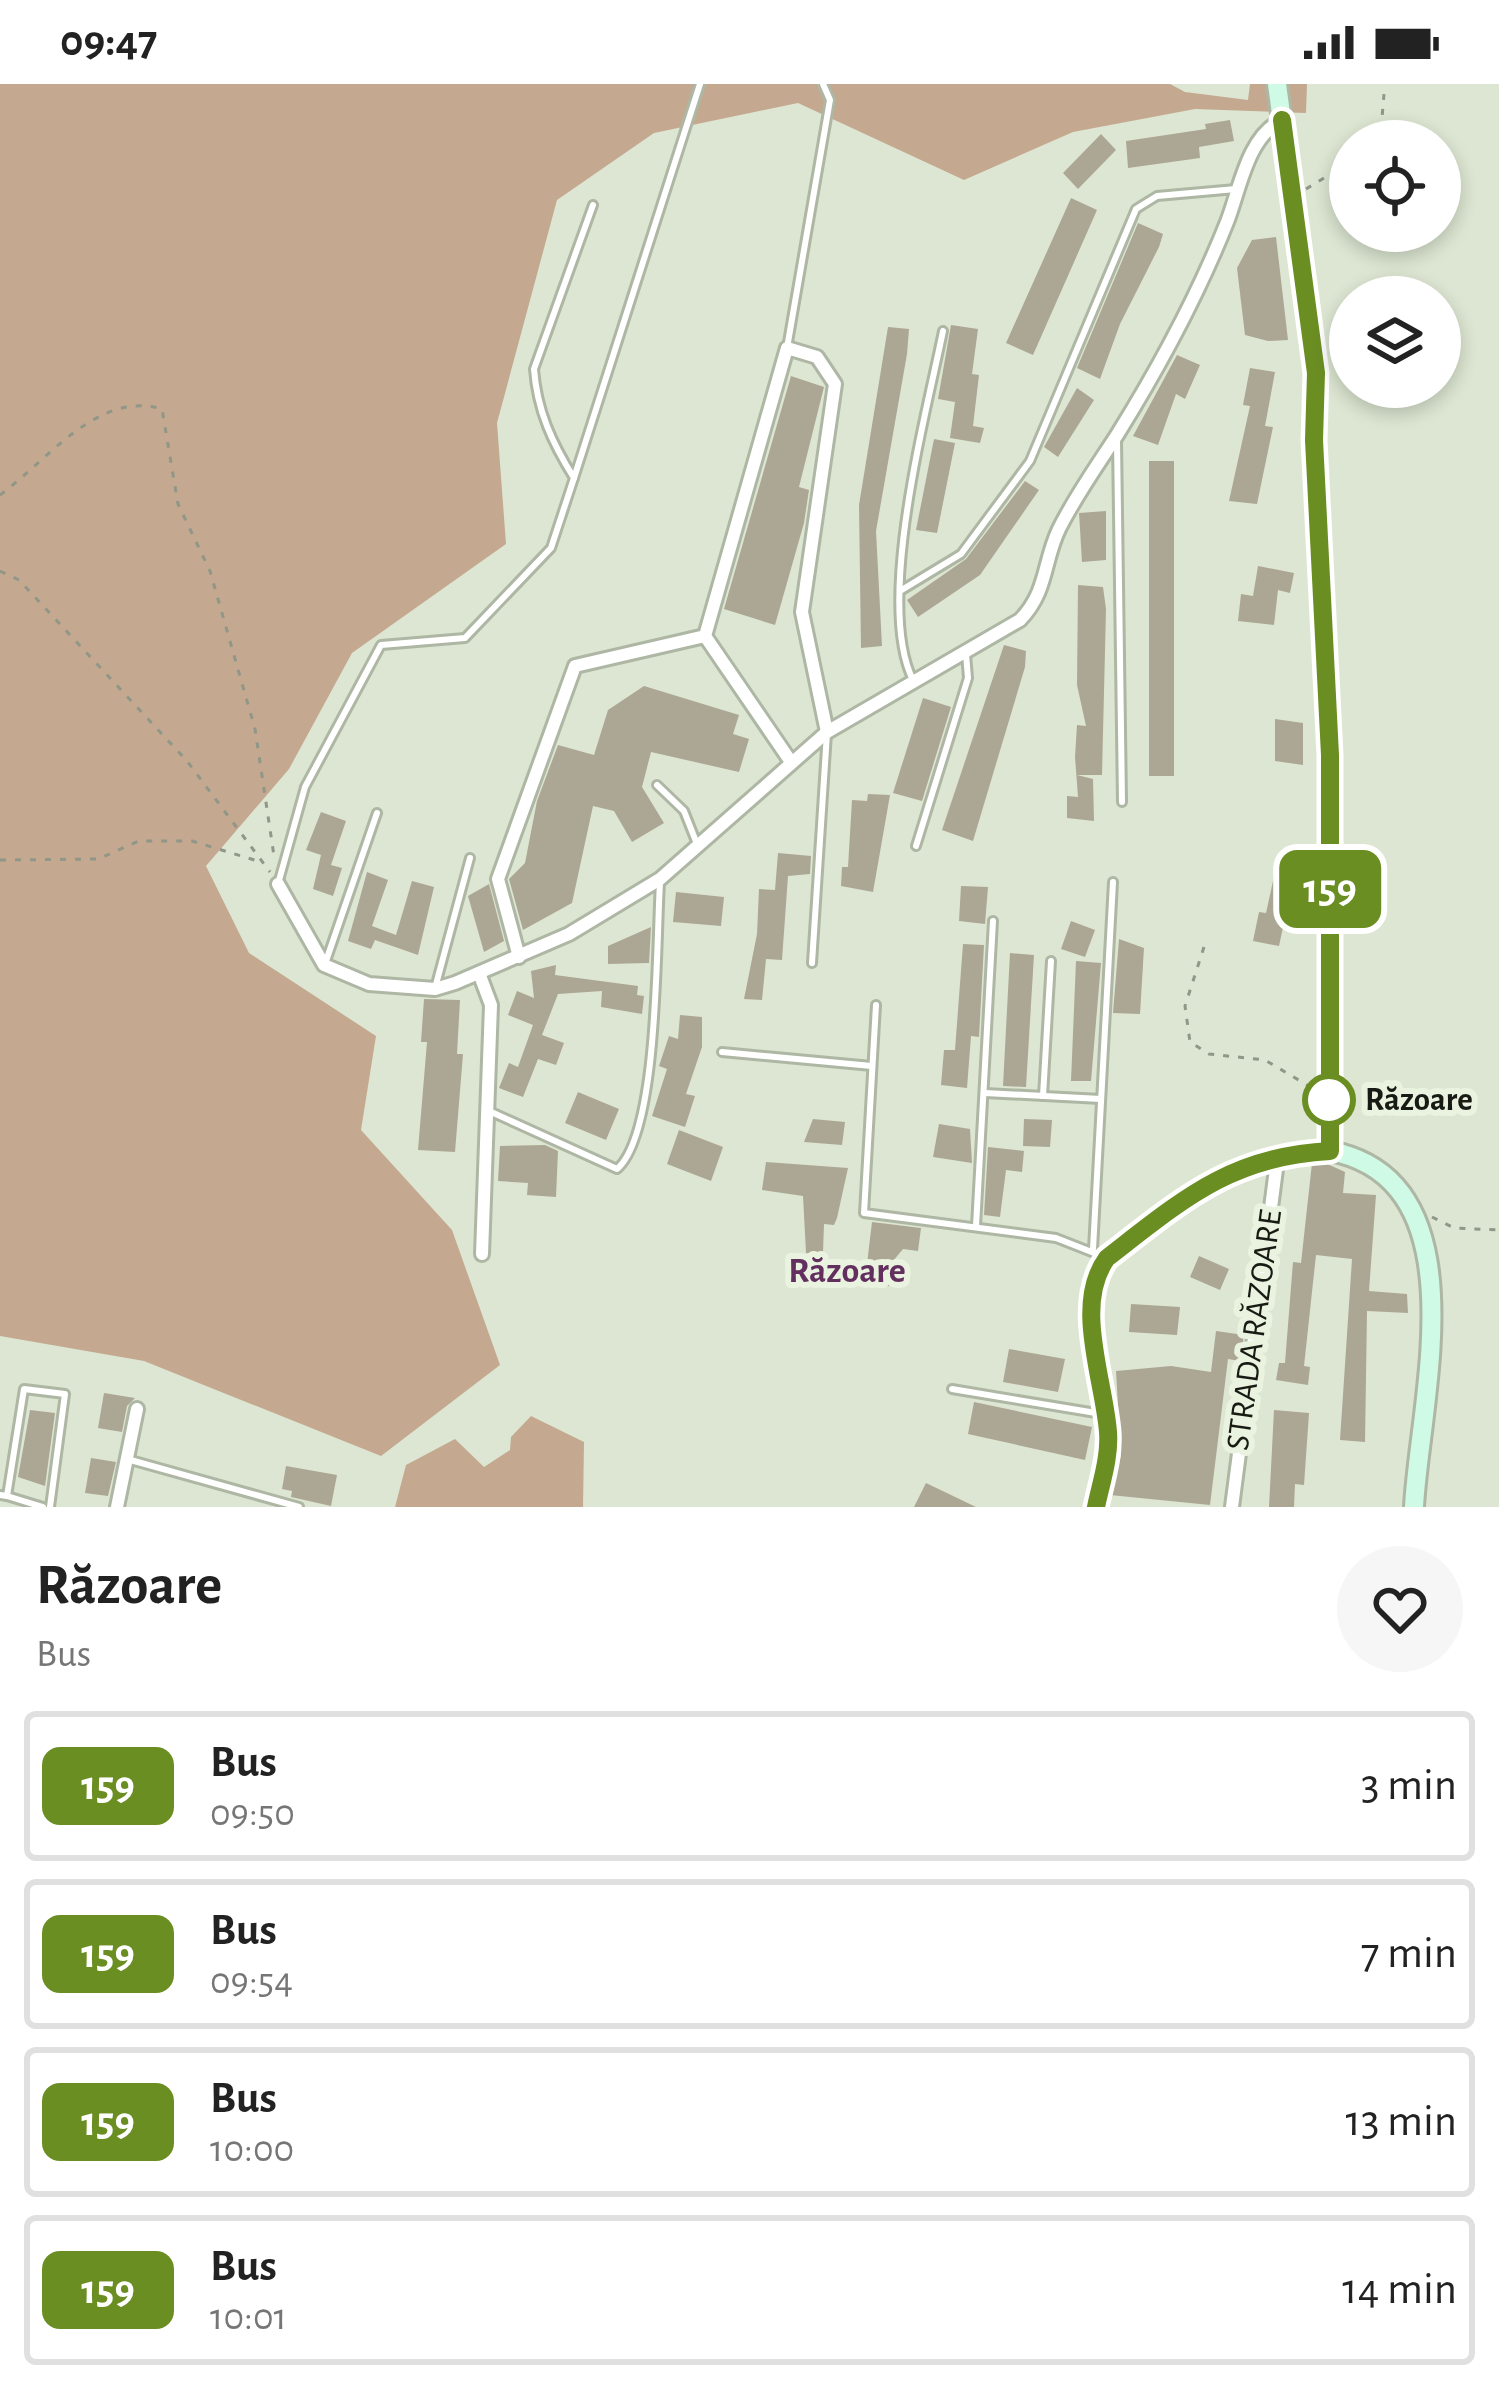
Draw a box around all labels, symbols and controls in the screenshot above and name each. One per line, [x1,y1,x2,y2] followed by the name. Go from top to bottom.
[60,19,158,64] text: 09:47
[1329,120,1461,408] map controls
[1329,120,1461,252] button: locate
[1329,276,1461,408] button: layers
[1261,850,1399,928] line badge: 159
[1303,868,1357,910] text: 159
[1304,1075,1354,1125] marker: Răzoare
[1365,1084,1473,1117] place label: Răzoare
[1219,1207,1288,1452] street label: STRADA RĂZOARE
[788,1253,906,1289] district label: Răzoare
[1337,1546,1463,1672] button: heart
[36,1557,222,1614] text: Răzoare
[36,1635,91,1674] text: Bus
[210,1740,277,1785] text: Bus
[1361,1763,1457,1808] text: 3 min
[81,1765,135,1807] text: 159
[210,1794,295,1833] text: 09:50
[210,1908,277,1953] text: Bus
[1361,1931,1457,1976] text: 7 min
[81,1933,135,1975] text: 159
[210,1962,293,2001] text: 09:54
[210,2076,277,2121] text: Bus
[1345,2099,1457,2144] text: 13 min
[81,2101,135,2143] text: 159
[210,2130,294,2169] text: 10:00
[210,2244,277,2289] text: Bus
[1342,2267,1457,2312] text: 14 min
[81,2269,135,2311] text: 159
[210,2298,287,2337] text: 10:01

